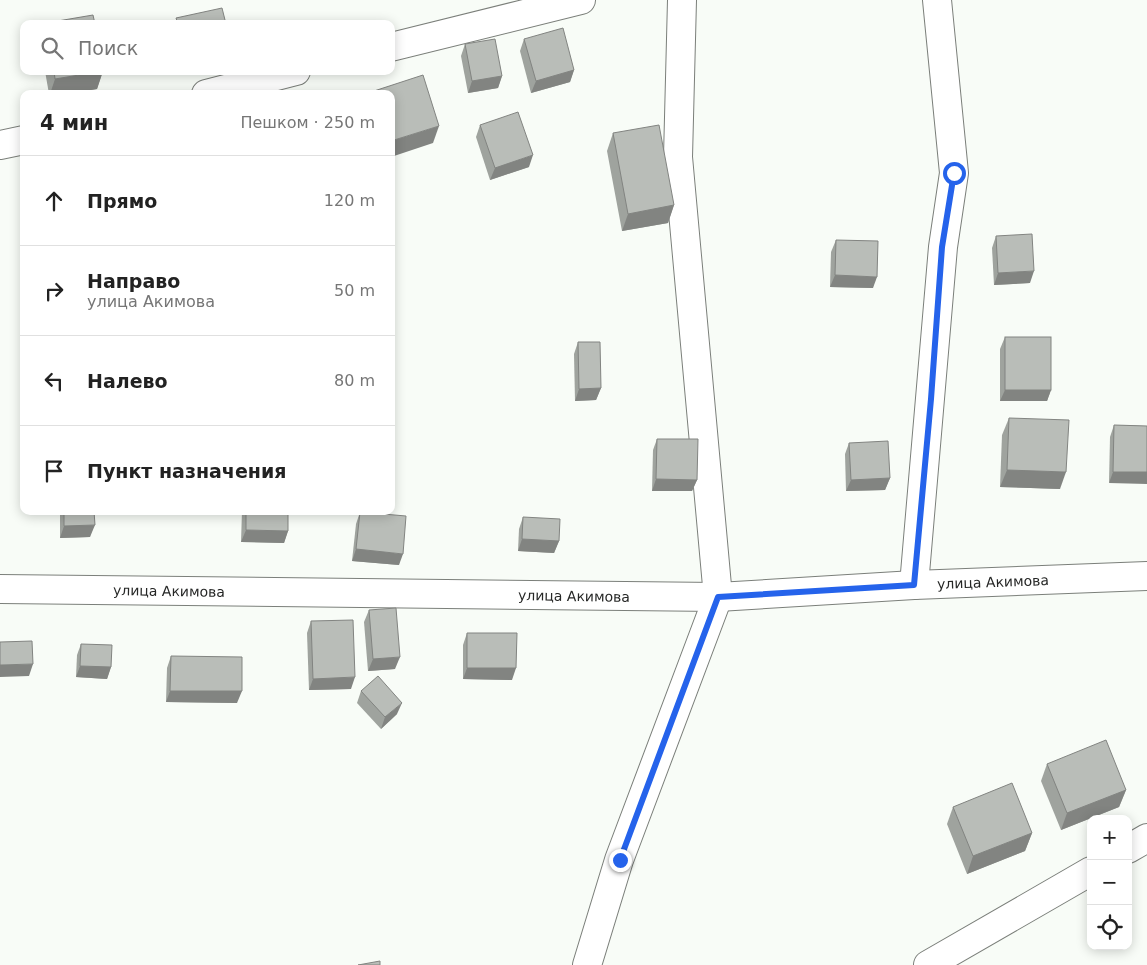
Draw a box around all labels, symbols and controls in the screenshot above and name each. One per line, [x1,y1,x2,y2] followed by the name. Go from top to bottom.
[20,20,395,75] search box
[38,34,66,62] icon: search
[78,37,138,59] text: Поиск
[40,111,108,135] text: 4 мин
[240,113,375,132] text: Пешком · 250 m
[943,162,966,185] route start
[40,187,68,215] icon: ahead
[87,190,157,212] text: Прямо
[324,191,375,210] text: 120 m
[87,270,180,292] text: Направо
[40,277,68,305] icon: right
[334,281,375,300] text: 50 m
[87,292,215,311] text: улица Акимова
[40,367,68,395] icon: left
[87,370,168,392] text: Налево
[334,371,375,390] text: 80 m
[40,457,68,485] icon: arrive
[87,460,286,482] text: Пункт назначения
[937,572,1049,592] street label: улица Акимова
[113,582,225,600] street label: улица Акимова
[518,587,630,605] street label: улица Акимова
[1087,815,1132,950] map controls
[1087,815,1132,860] button: +
[609,849,632,872] route end
[1087,860,1132,905] button: −
[1087,905,1132,950] button: locate

